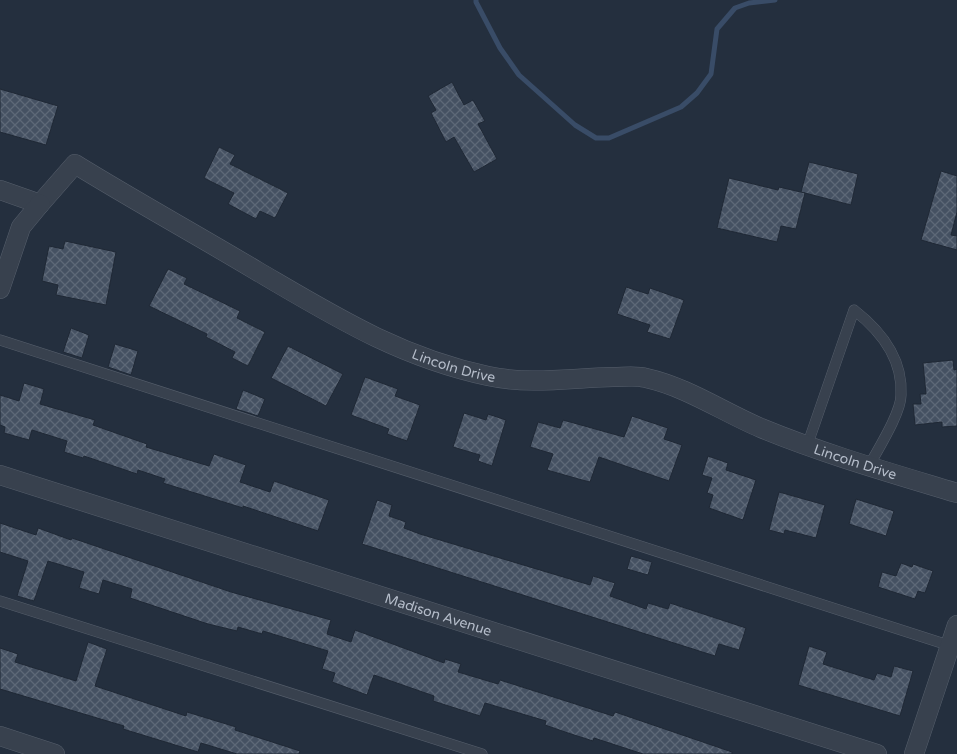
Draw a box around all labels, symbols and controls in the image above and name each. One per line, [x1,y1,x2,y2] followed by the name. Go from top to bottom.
[410,345,497,386] street label: Lincoln Drive
[812,440,899,483] street label: Lincoln Drive
[383,589,494,639] street label: Madison Avenue

